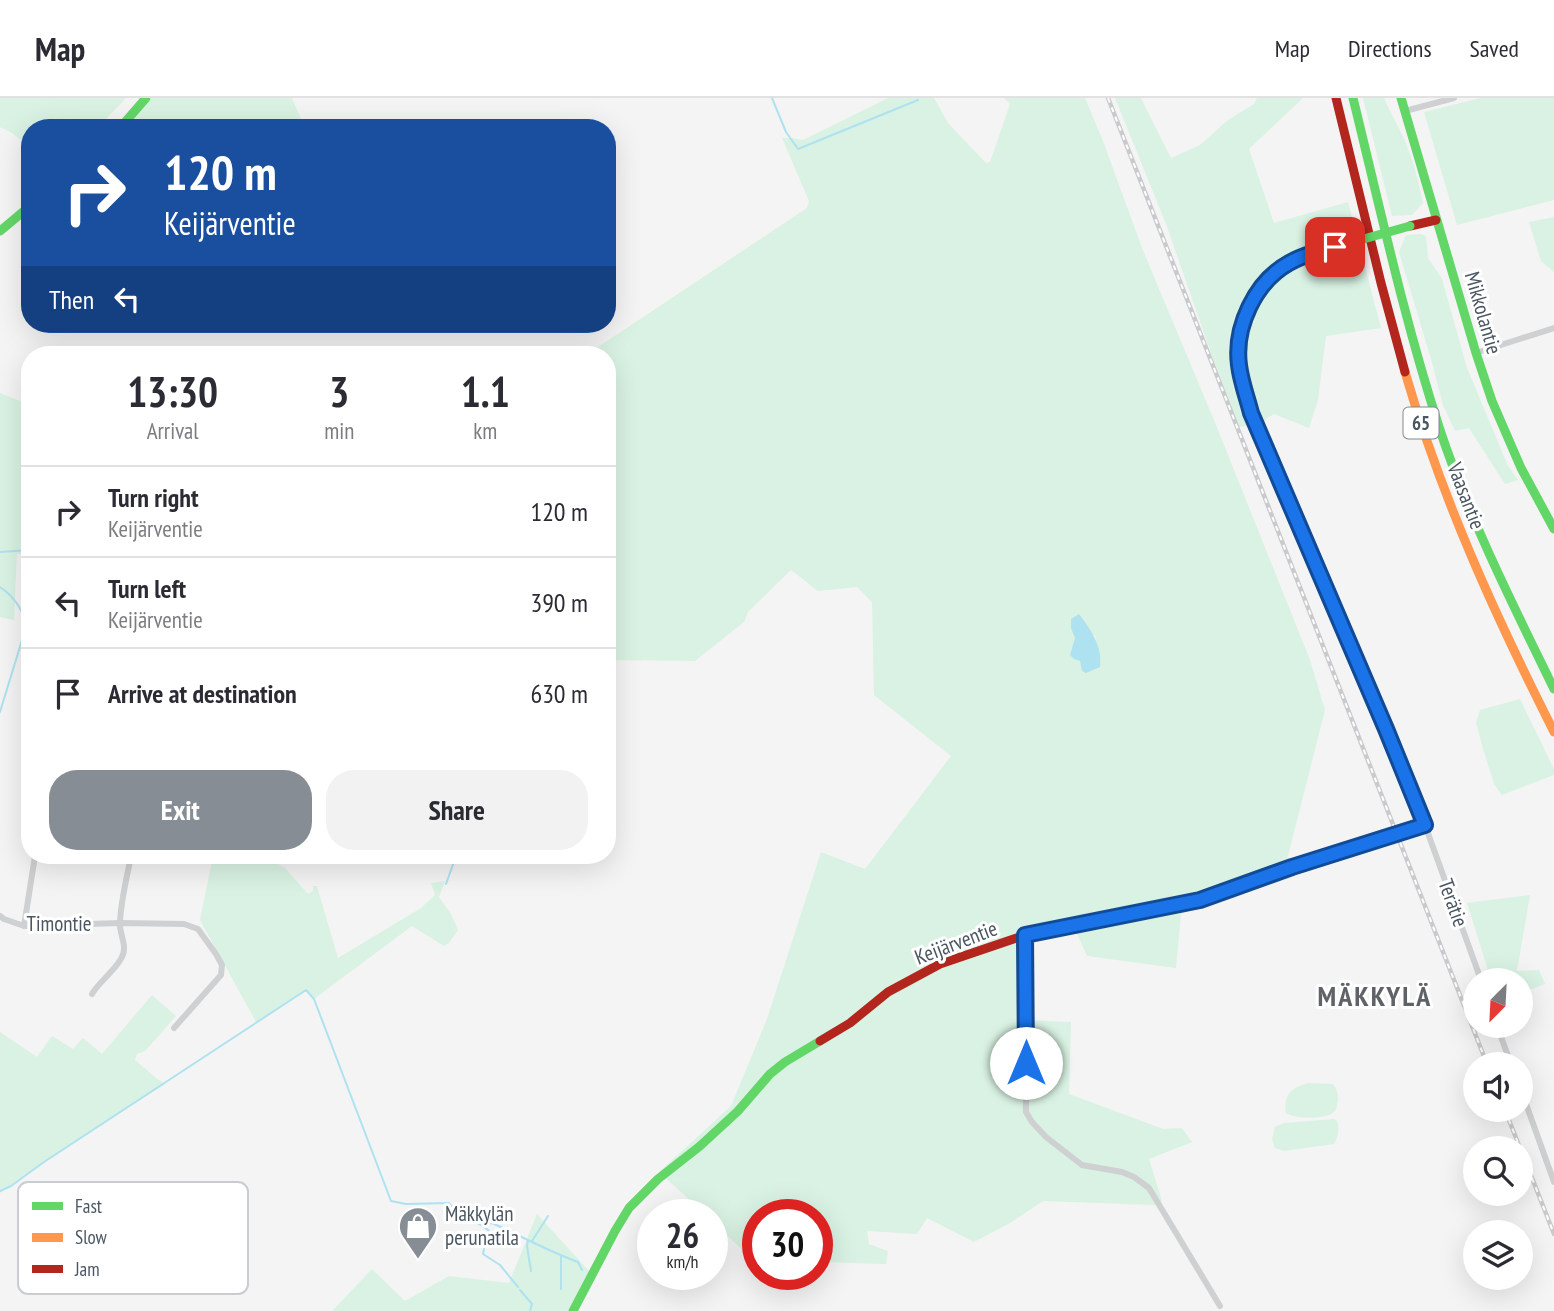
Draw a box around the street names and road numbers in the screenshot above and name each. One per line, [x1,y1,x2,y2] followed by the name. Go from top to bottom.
[1459,268,1508,357] street label: Mikkolantie
[1404,408,1438,438] road number: 65
[1441,458,1492,533] street label: Vaasantie
[1432,875,1475,930] street label: Terätie
[27,910,91,937] street label: Timontie
[911,914,1001,971] street label: Keijärventie

